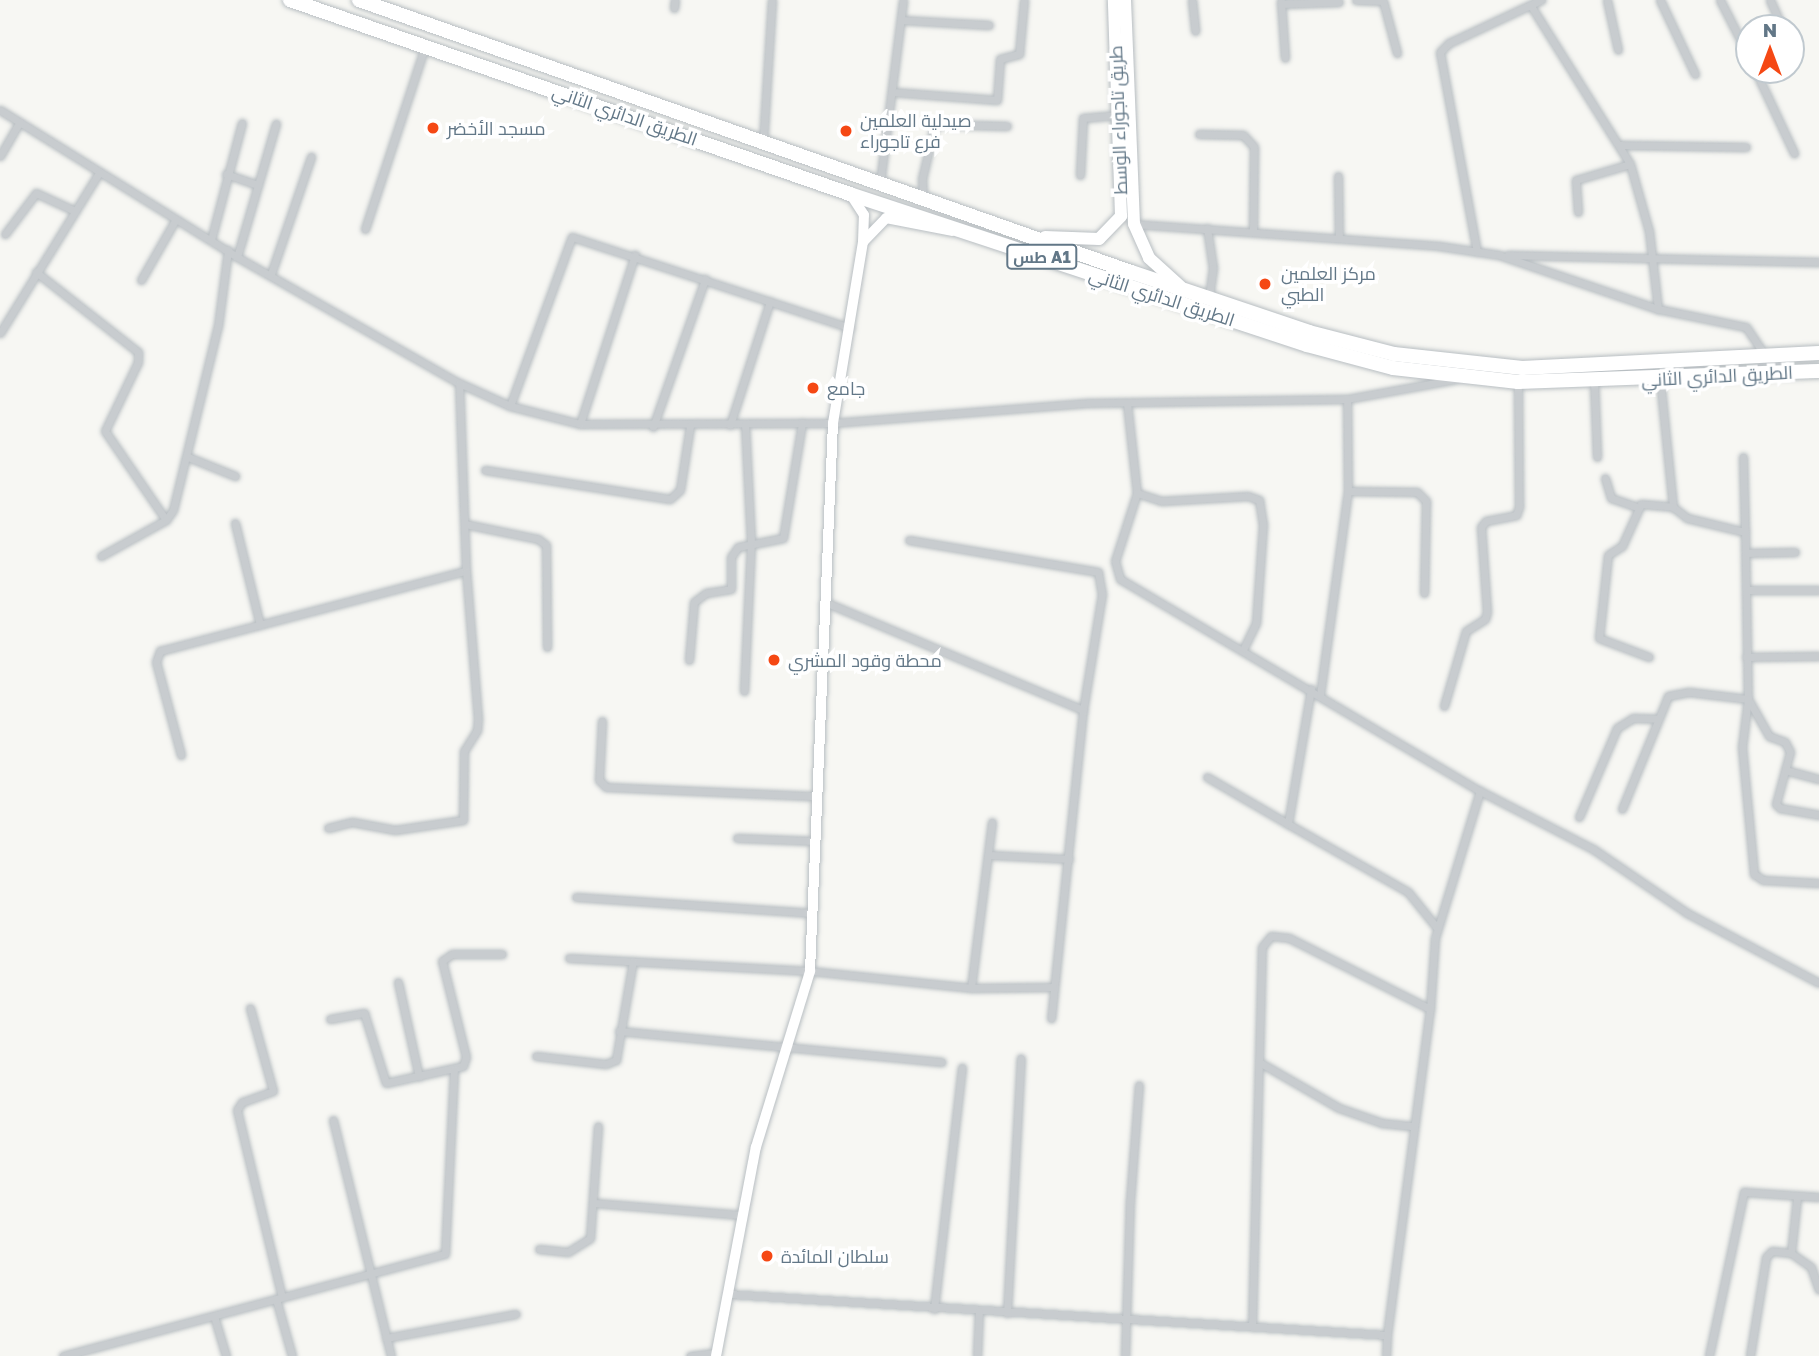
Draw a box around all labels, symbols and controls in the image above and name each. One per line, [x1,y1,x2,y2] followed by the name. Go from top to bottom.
[1735,14,1805,84] north arrow
[1763,18,1777,41] text: N
[1105,45,1131,195] street label: طريق تاجوراء الوسط
[550,80,700,150] street label: الطريق الدائري الثاني
[860,110,972,152] place label: صيدلية العلمين فرع تاجوراء
[447,117,546,139] place label: مسجد الأخضر
[425,120,441,136] marker: مسجد الأخضر
[838,123,854,139] marker: صيدلية العلمين فرع تاجوراء
[1005,244,1079,270] road number: طس A1
[1087,263,1237,331] street label: الطريق الدائري الثاني
[1281,263,1376,306] place label: مركز العلمين الطبي
[1255,274,1275,294] marker: مركز العلمين الطبي
[1641,361,1793,391] street label: الطريق الدائري الثاني
[827,377,865,399] place label: جامع
[805,380,821,396] marker: جامع
[788,649,942,671] place label: محطة وقود المشري
[766,652,782,668] marker: محطة وقود المشري
[781,1245,889,1267] place label: سلطان المائدة
[759,1248,775,1264] marker: سلطان المائدة

